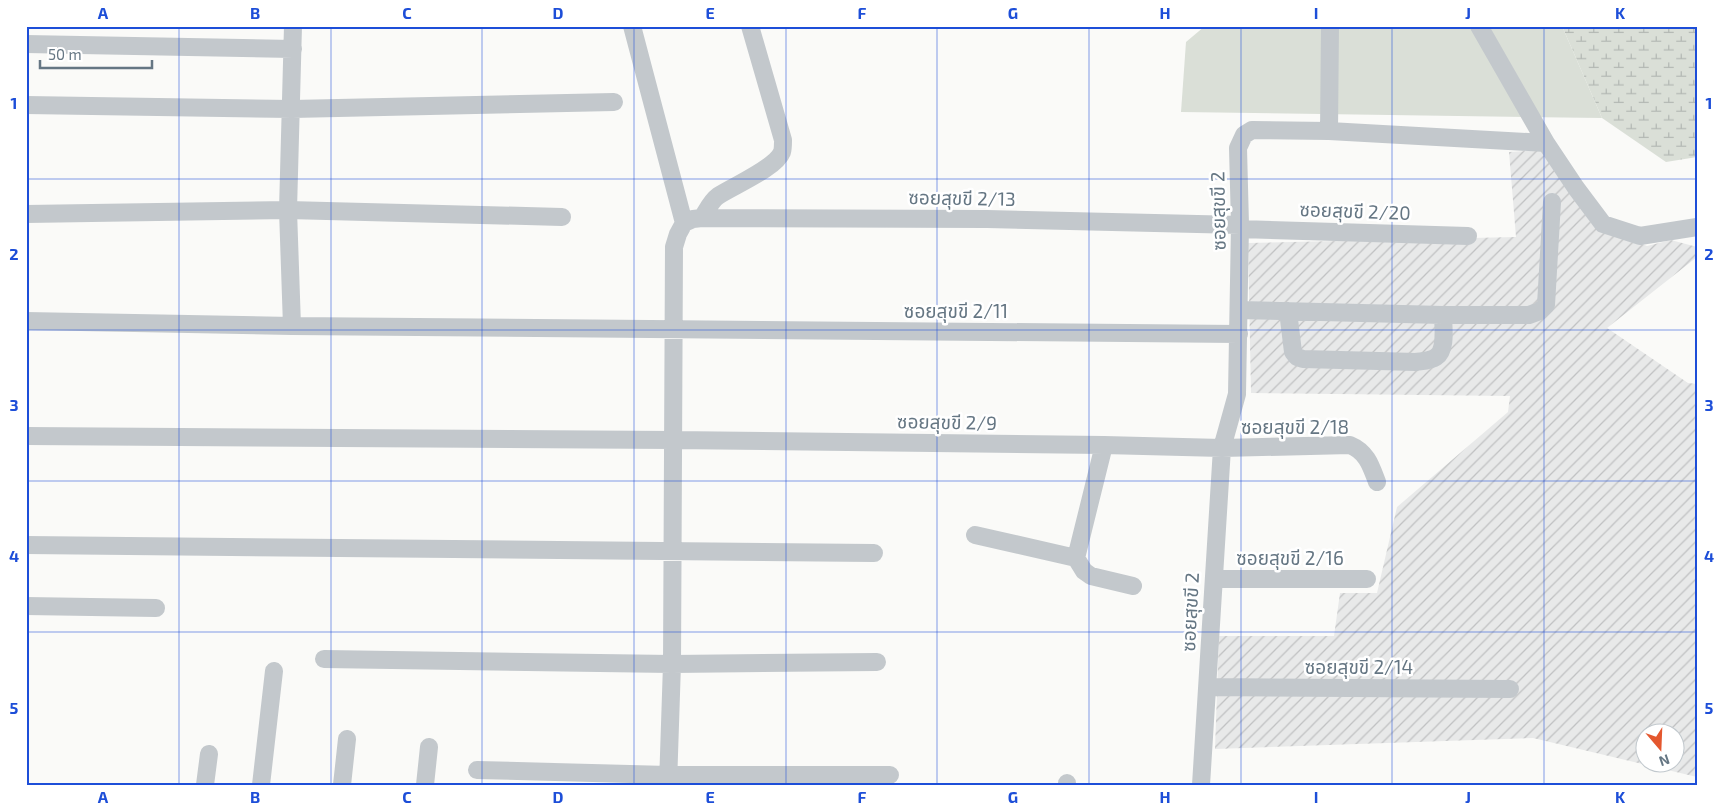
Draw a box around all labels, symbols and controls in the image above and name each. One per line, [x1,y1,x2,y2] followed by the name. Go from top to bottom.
[98,3,109,22] text: A
[250,3,260,22] text: B
[402,3,412,22] text: C
[553,3,564,22] text: D
[705,3,715,22] text: E
[858,3,867,22] text: F
[1008,3,1018,22] text: G
[1159,3,1171,22] text: H
[1314,3,1318,22] text: I
[1465,3,1471,22] text: J
[1615,3,1626,22] text: K
[40,38,152,70] scale bar
[48,45,82,63] text: 50 m
[11,93,17,112] text: 1
[1706,93,1712,112] text: 1
[1205,171,1231,251] street label: ซอยสุขขี 2
[908,185,1016,211] street label: ซอยสุขขี 2/13
[1299,197,1411,225] street label: ซอยสุขขี 2/20
[9,244,19,263] text: 2
[1704,244,1714,263] text: 2
[904,299,1008,323] street label: ซอยสุขขี 2/11
[9,395,19,414] text: 3
[1704,395,1714,414] text: 3
[897,409,997,435] street label: ซอยสุขขี 2/9
[1241,415,1349,439] street label: ซอยสุขขี 2/18
[9,546,19,565] text: 4
[1236,546,1344,570] street label: ซอยสุขขี 2/16
[1704,546,1714,565] text: 4
[1176,572,1204,652] street label: ซอยสุขขี 2
[1305,655,1413,679] street label: ซอยสุขขี 2/14
[10,698,19,717] text: 5
[1705,698,1714,717] text: 5
[1636,724,1686,774] north arrow
[1657,751,1672,770] text: N
[98,787,109,806] text: A
[250,787,260,806] text: B
[402,787,412,806] text: C
[553,787,564,806] text: D
[705,787,715,806] text: E
[858,787,867,806] text: F
[1008,787,1018,806] text: G
[1159,787,1171,806] text: H
[1314,787,1318,806] text: I
[1465,787,1471,806] text: J
[1615,787,1626,806] text: K

